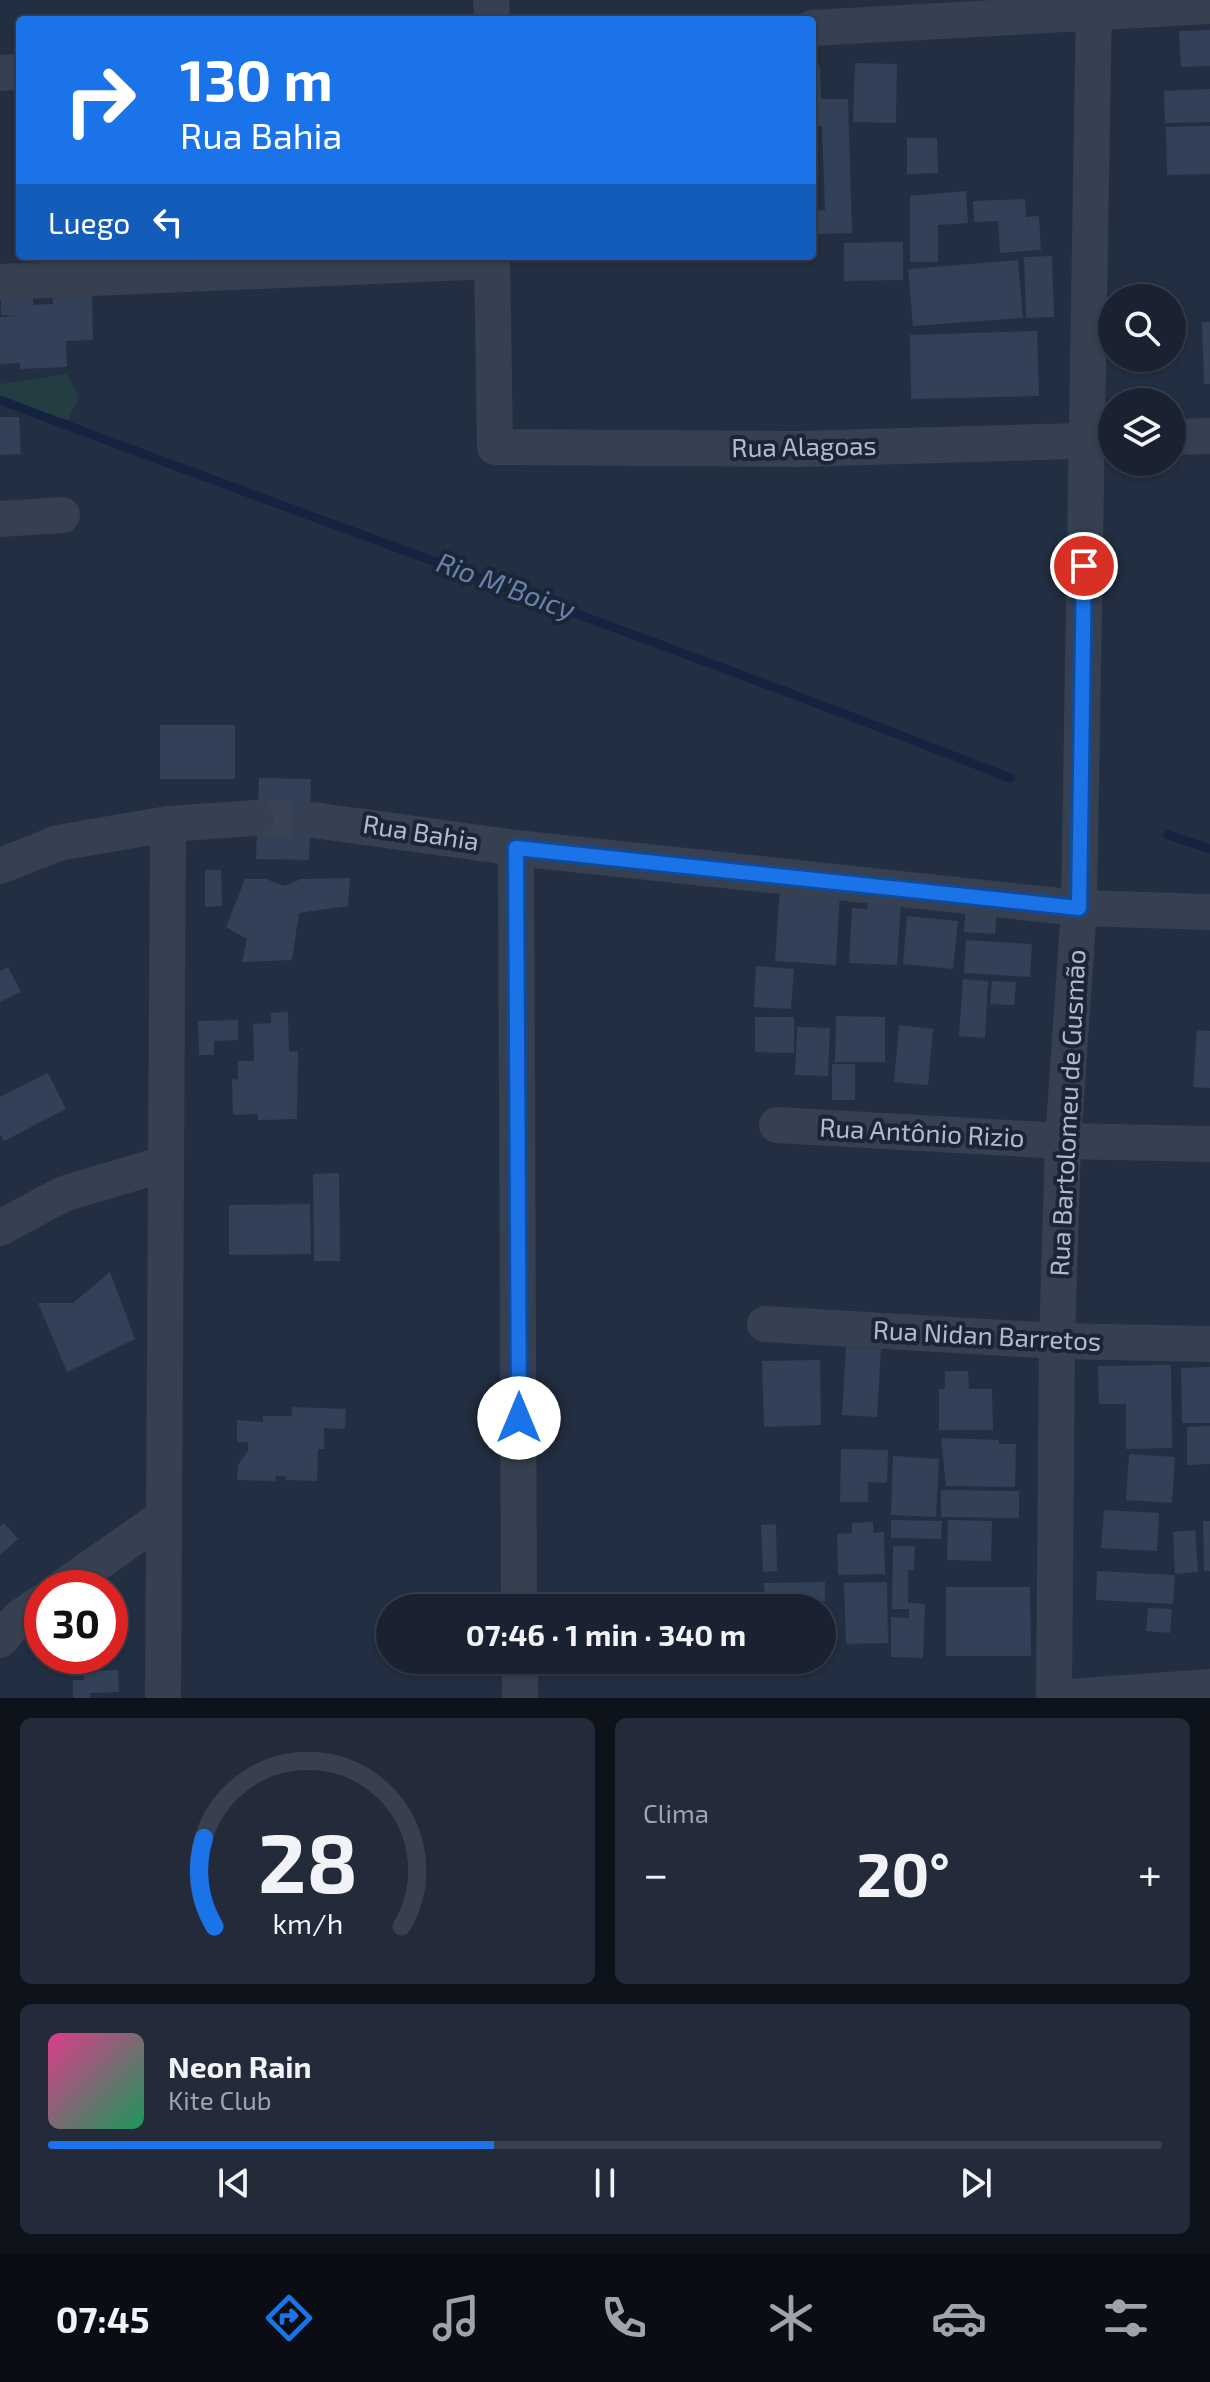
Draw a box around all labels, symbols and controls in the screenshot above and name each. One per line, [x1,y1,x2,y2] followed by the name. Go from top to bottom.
[180,45,333,112] text: 130 m
[48,48,152,152] icon: right
[180,113,342,156] text: Rua Bahia
[146,200,190,244] icon: left
[48,204,130,240] text: Luego
[1098,284,1186,476] map controls
[1098,284,1186,372] button: search
[1098,388,1186,476] button: layers
[731,429,877,462] street label: Rua Alagoas
[1050,532,1118,600] pin
[432,544,580,626] water label: Rio M'Boicy
[1062,544,1106,588] icon: arrive
[361,807,482,856] street label: Rua Bahia
[1042,949,1091,1277] street label: Rua Bartolomeu de Gusmão
[819,1111,1025,1152] street label: Rua Antônio Rizio
[872,1313,1102,1356] street label: Rua Nidan Barretos
[477,1376,561,1460] position arrow
[24,1570,128,1674] speed limit sign: 30
[466,1616,746,1652] text: 07:46 · 1 min · 340 m
[643,1797,709,1828] text: Clima
[257,1810,358,1910] text: 28
[857,1837,950,1909] text: 20°
[643,1846,669,1899] text: −
[1138,1846,1162,1899] text: +
[272,1905,343,1940] text: km/h
[168,2048,312,2084] text: Neon Rain
[168,2084,272,2115] text: Kite Club
[212,2161,256,2205] icon: previous
[583,2161,627,2205] icon: pause
[954,2161,998,2205] icon: next
[261,2290,317,2346] icon: directions
[428,2290,484,2346] icon: music
[596,2290,652,2346] icon: phone
[763,2290,819,2346] icon: climate
[931,2290,987,2346] icon: car
[1098,2290,1154,2346] icon: filters
[56,2297,150,2340] text: 07:45

